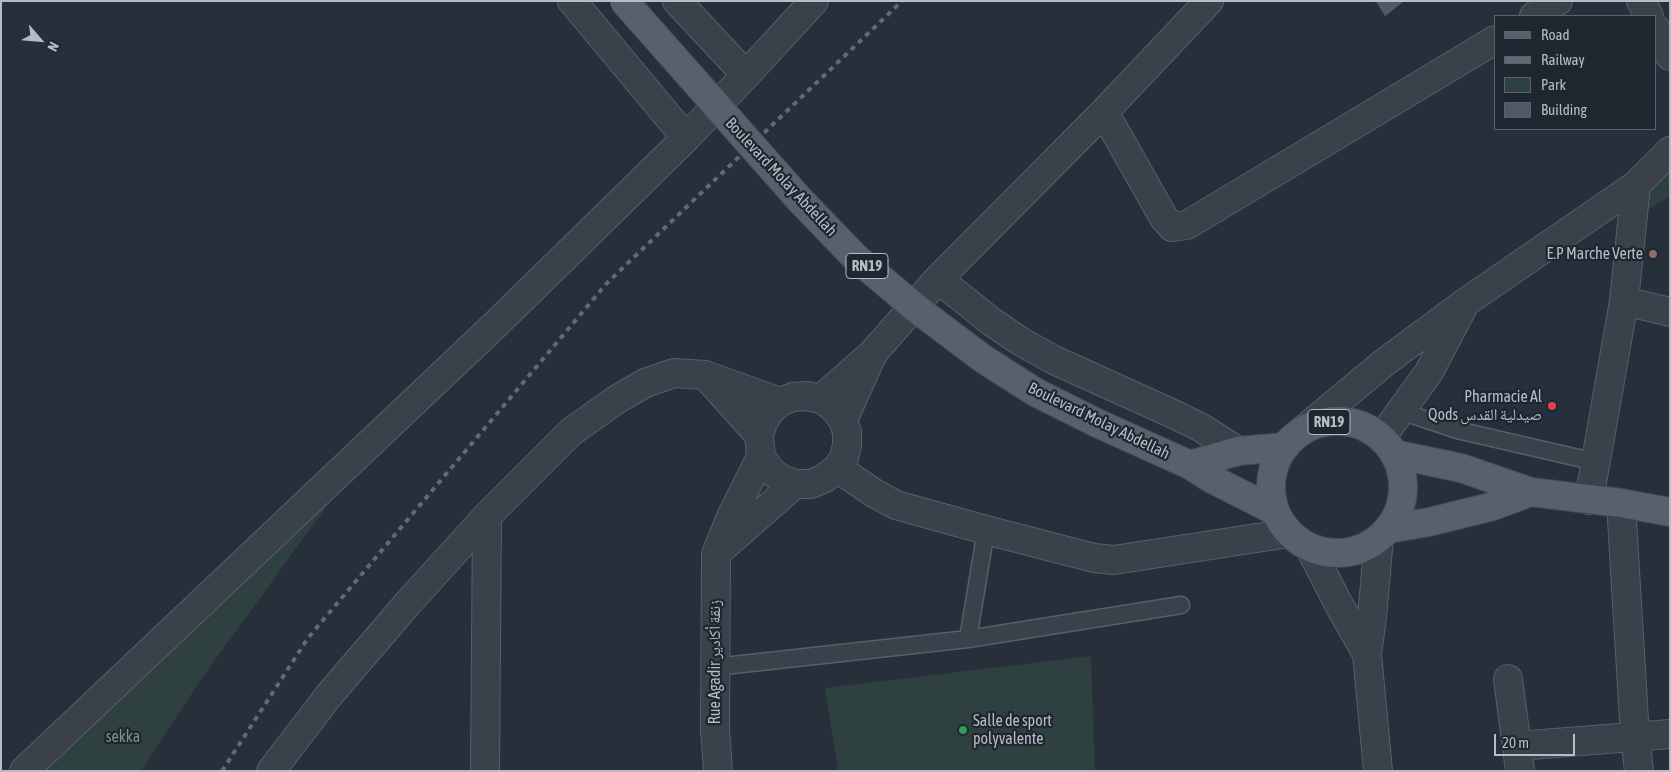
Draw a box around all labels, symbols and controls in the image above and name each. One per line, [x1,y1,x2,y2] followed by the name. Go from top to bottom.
[15,15,65,65] north arrow
[1494,15,1656,130] legend
[1541,26,1570,43] text: Road
[44,39,62,54] text: N
[1541,51,1585,68] text: Railway
[1541,76,1566,93] text: Park
[1541,101,1587,118] text: Building
[721,114,841,240] street label: Boulevard Molay Abdellah
[1546,244,1643,264] place label: E.P Marche Verte
[1647,248,1659,260] marker: E.P Marche Verte
[846,254,888,278] road number: RN19
[1025,378,1173,464] street label: Boulevard Molay Abdellah
[1428,387,1542,425] place label: Pharmacie Al Qods صيدلية القدس
[1546,400,1558,412] marker: Pharmacie Al Qods صيدلية القدس
[1308,410,1350,434] road number: RN19
[705,600,725,724] street label: Rue Agadir زنقة أكادير
[973,711,1052,749] place label: Salle de sport polyvalente
[957,724,969,736] marker: Salle de sport polyvalente
[1496,724,1577,756] scale bar
[106,727,140,747] park label: sekka
[1502,734,1529,751] text: 20 m

